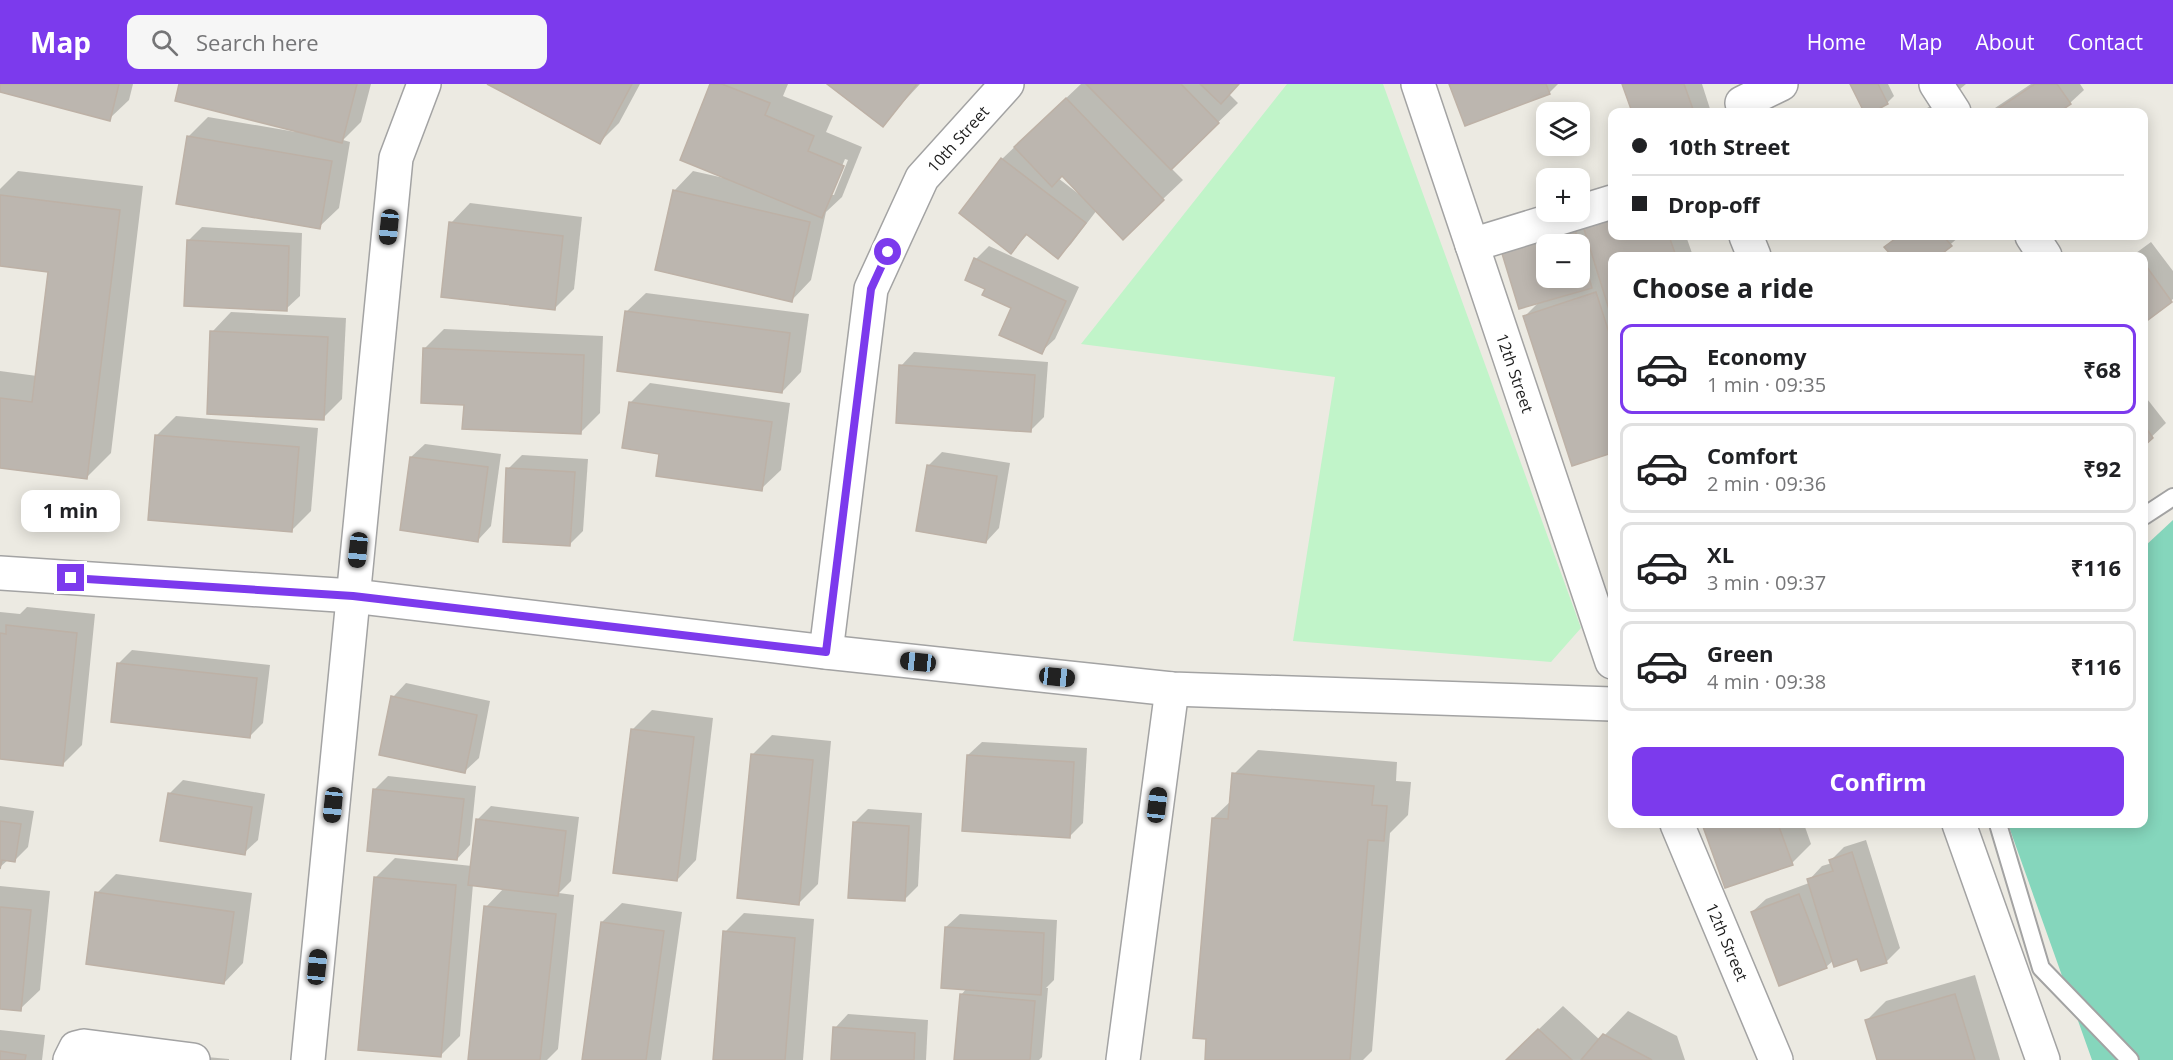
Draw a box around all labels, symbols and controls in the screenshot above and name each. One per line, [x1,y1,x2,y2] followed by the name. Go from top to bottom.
[127,15,547,69] search box
[30,23,91,61] text: Map
[148,26,181,59] icon: search
[196,27,319,57] text: Search here
[1807,28,1866,56] text: Home
[1899,28,1942,56] text: Map
[1975,28,2035,56] text: About
[2068,28,2143,56] text: Contact
[922,101,994,177] street label: 10th Street
[1536,102,1590,288] map controls
[1536,102,1590,156] button: layers
[1668,131,1790,161] text: 10th Street
[1536,168,1590,222] button: +
[1668,189,1760,219] text: Drop-off
[378,208,400,246] car
[1536,234,1590,288] button: −
[874,238,901,265] route start
[1632,269,1814,306] text: Choose a ride
[1491,330,1539,416] street label: 12th Street
[1707,341,1806,371] text: Economy
[1635,342,1689,396] icon: car
[2083,354,2121,384] text: ₹68
[1707,371,1826,398] text: 1 min · 09:35
[1707,440,1798,470] text: Comfort
[1635,441,1689,495] icon: car
[2083,453,2121,483] text: ₹92
[1707,470,1826,497] text: 2 min · 09:36
[22,491,121,533] callout: 1 min
[43,497,98,524] text: 1 min
[347,531,369,569] car
[1707,539,1734,569] text: XL
[1635,540,1689,594] icon: car
[2071,552,2121,582] text: ₹116
[57,564,84,591] route end
[1707,569,1826,596] text: 3 min · 09:37
[1707,638,1773,668] text: Green
[1635,639,1689,693] icon: car
[899,651,937,673] car
[2071,651,2121,681] text: ₹116
[1038,666,1076,688] car
[1707,668,1826,695] text: 4 min · 09:38
[1632,747,2124,816] button: Confirm
[322,786,344,824] car
[1146,786,1168,824] car
[1701,900,1753,985] street label: 12th Street
[306,948,328,986] car

